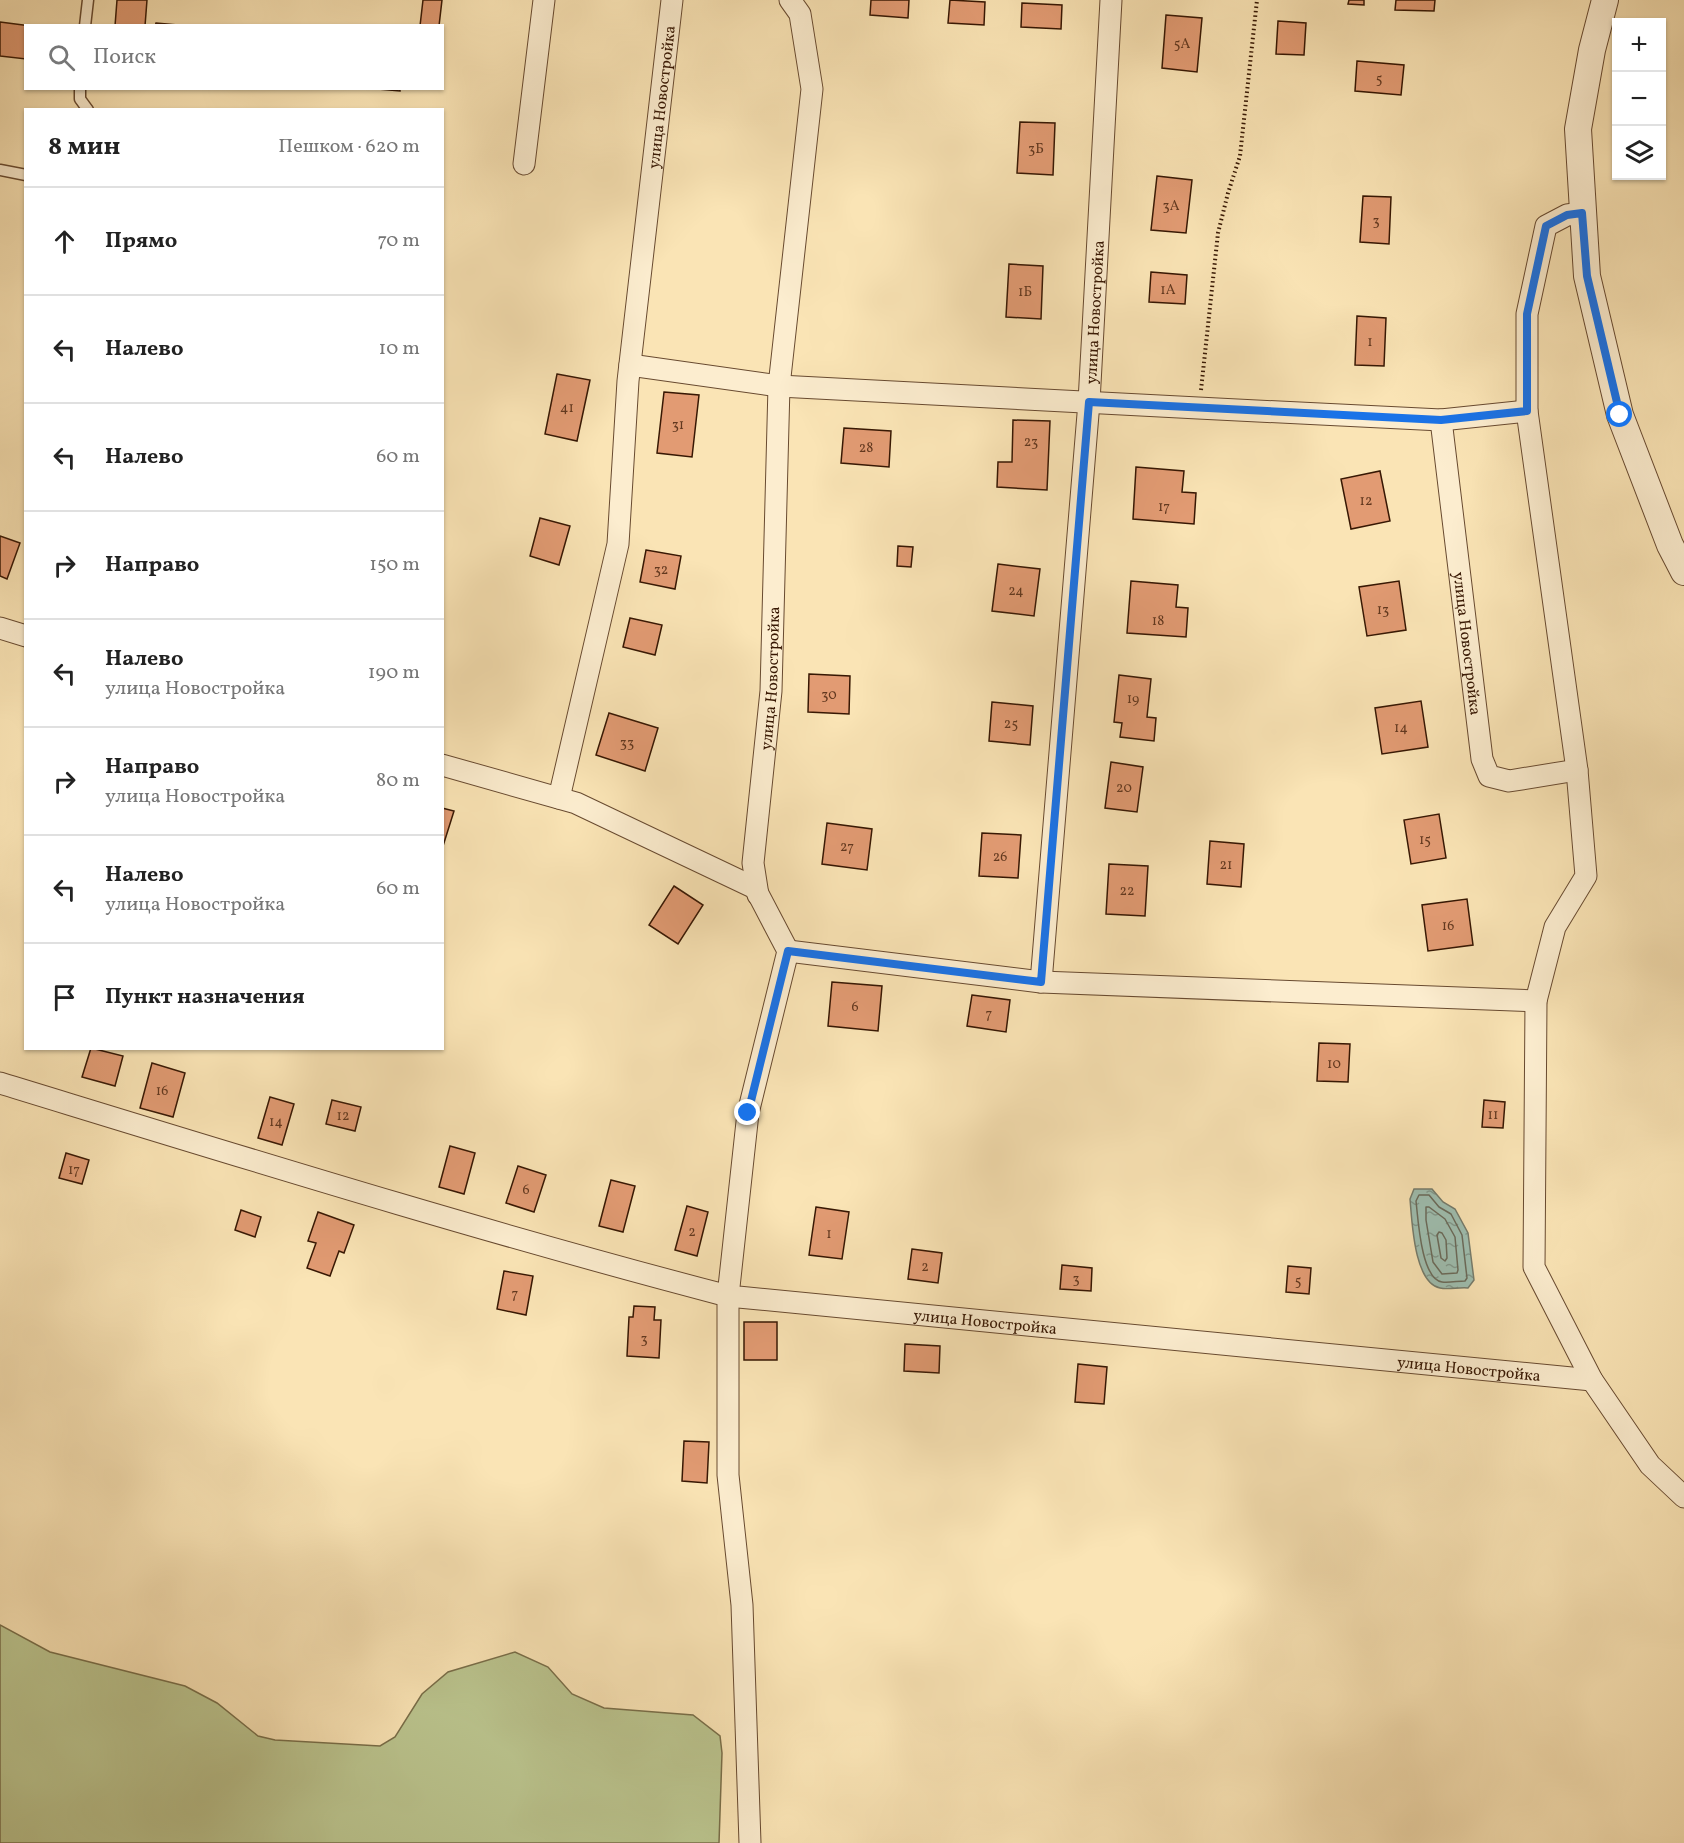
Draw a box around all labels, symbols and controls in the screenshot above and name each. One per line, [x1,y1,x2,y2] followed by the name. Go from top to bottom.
[1612,18,1666,180] map controls
[1612,18,1666,72] button: +
[24,24,444,90] search box
[644,24,682,170] street label: улица Новостройка
[1174,35,1190,54] house number: 5А
[45,41,78,74] icon: search
[93,42,156,73] text: Поиск
[1376,70,1382,89] house number: 5
[1612,72,1666,126] button: −
[1612,126,1666,180] button: layers
[48,129,120,165] text: 8 мин
[278,133,420,161] text: Пешком · 620 m
[1028,140,1044,159] house number: 3Б
[1162,197,1180,216] house number: 3А
[1372,212,1380,231] house number: 3
[48,225,81,258] icon: ahead
[105,226,177,257] text: Прямо
[377,227,420,255] text: 70 m
[1081,240,1111,385] street label: улица Новостройка
[1160,281,1176,300] house number: 1А
[1018,283,1032,302] house number: 1Б
[48,333,81,366] icon: left
[1367,333,1373,352] house number: 1
[105,334,184,365] text: Налево
[379,335,420,363] text: 10 m
[560,399,574,418] house number: 41
[1606,401,1632,427] route start
[672,416,684,435] house number: 31
[1024,433,1038,452] house number: 23
[859,439,873,458] house number: 28
[48,441,81,474] icon: left
[105,442,184,473] text: Налево
[376,443,420,471] text: 60 m
[1360,492,1372,511] house number: 12
[1158,498,1170,517] house number: 17
[48,549,81,582] icon: right
[105,550,199,581] text: Направо
[369,551,420,579] text: 150 m
[654,561,668,580] house number: 32
[1446,571,1486,717] street label: улица Новостройка
[1008,582,1024,601] house number: 24
[1377,601,1389,620] house number: 13
[756,606,786,751] street label: улица Новостройка
[1152,612,1164,631] house number: 18
[105,644,184,675] text: Налево
[48,657,81,690] icon: left
[368,659,420,687] text: 190 m
[105,675,285,703] text: улица Новостройка
[821,686,837,705] house number: 30
[1127,690,1139,709] house number: 19
[1004,715,1018,734] house number: 25
[1394,719,1408,738] house number: 14
[620,734,634,753] house number: 33
[105,752,199,783] text: Направо
[48,765,81,798] icon: right
[376,767,420,795] text: 80 m
[1116,779,1132,798] house number: 20
[105,783,285,811] text: улица Новостройка
[1419,831,1431,850] house number: 15
[840,838,854,857] house number: 27
[993,848,1007,867] house number: 26
[1220,856,1232,875] house number: 21
[105,860,184,891] text: Налево
[48,873,81,906] icon: left
[376,875,420,903] text: 60 m
[1119,882,1135,901] house number: 22
[105,891,285,919] text: улица Новостройка
[1442,917,1454,936] house number: 16
[48,981,81,1014] icon: arrive
[105,982,305,1013] text: Пункт назначения
[851,998,859,1017] house number: 6
[986,1005,993,1024] house number: 7
[1327,1055,1341,1074] house number: 10
[156,1082,168,1101] house number: 16
[734,1099,760,1125] route end
[1488,1106,1498,1125] house number: 11
[337,1107,349,1126] house number: 12
[269,1113,283,1132] house number: 14
[68,1161,80,1180] house number: 17
[522,1181,530,1200] house number: 6
[688,1223,696,1242] house number: 2
[826,1225,832,1244] house number: 1
[921,1258,929,1277] house number: 2
[1072,1270,1080,1289] house number: 3
[1295,1272,1301,1291] house number: 5
[512,1285,519,1304] house number: 7
[912,1305,1058,1341] street label: улица Новостройка
[640,1330,648,1349] house number: 3
[1396,1352,1542,1388] street label: улица Новостройка

